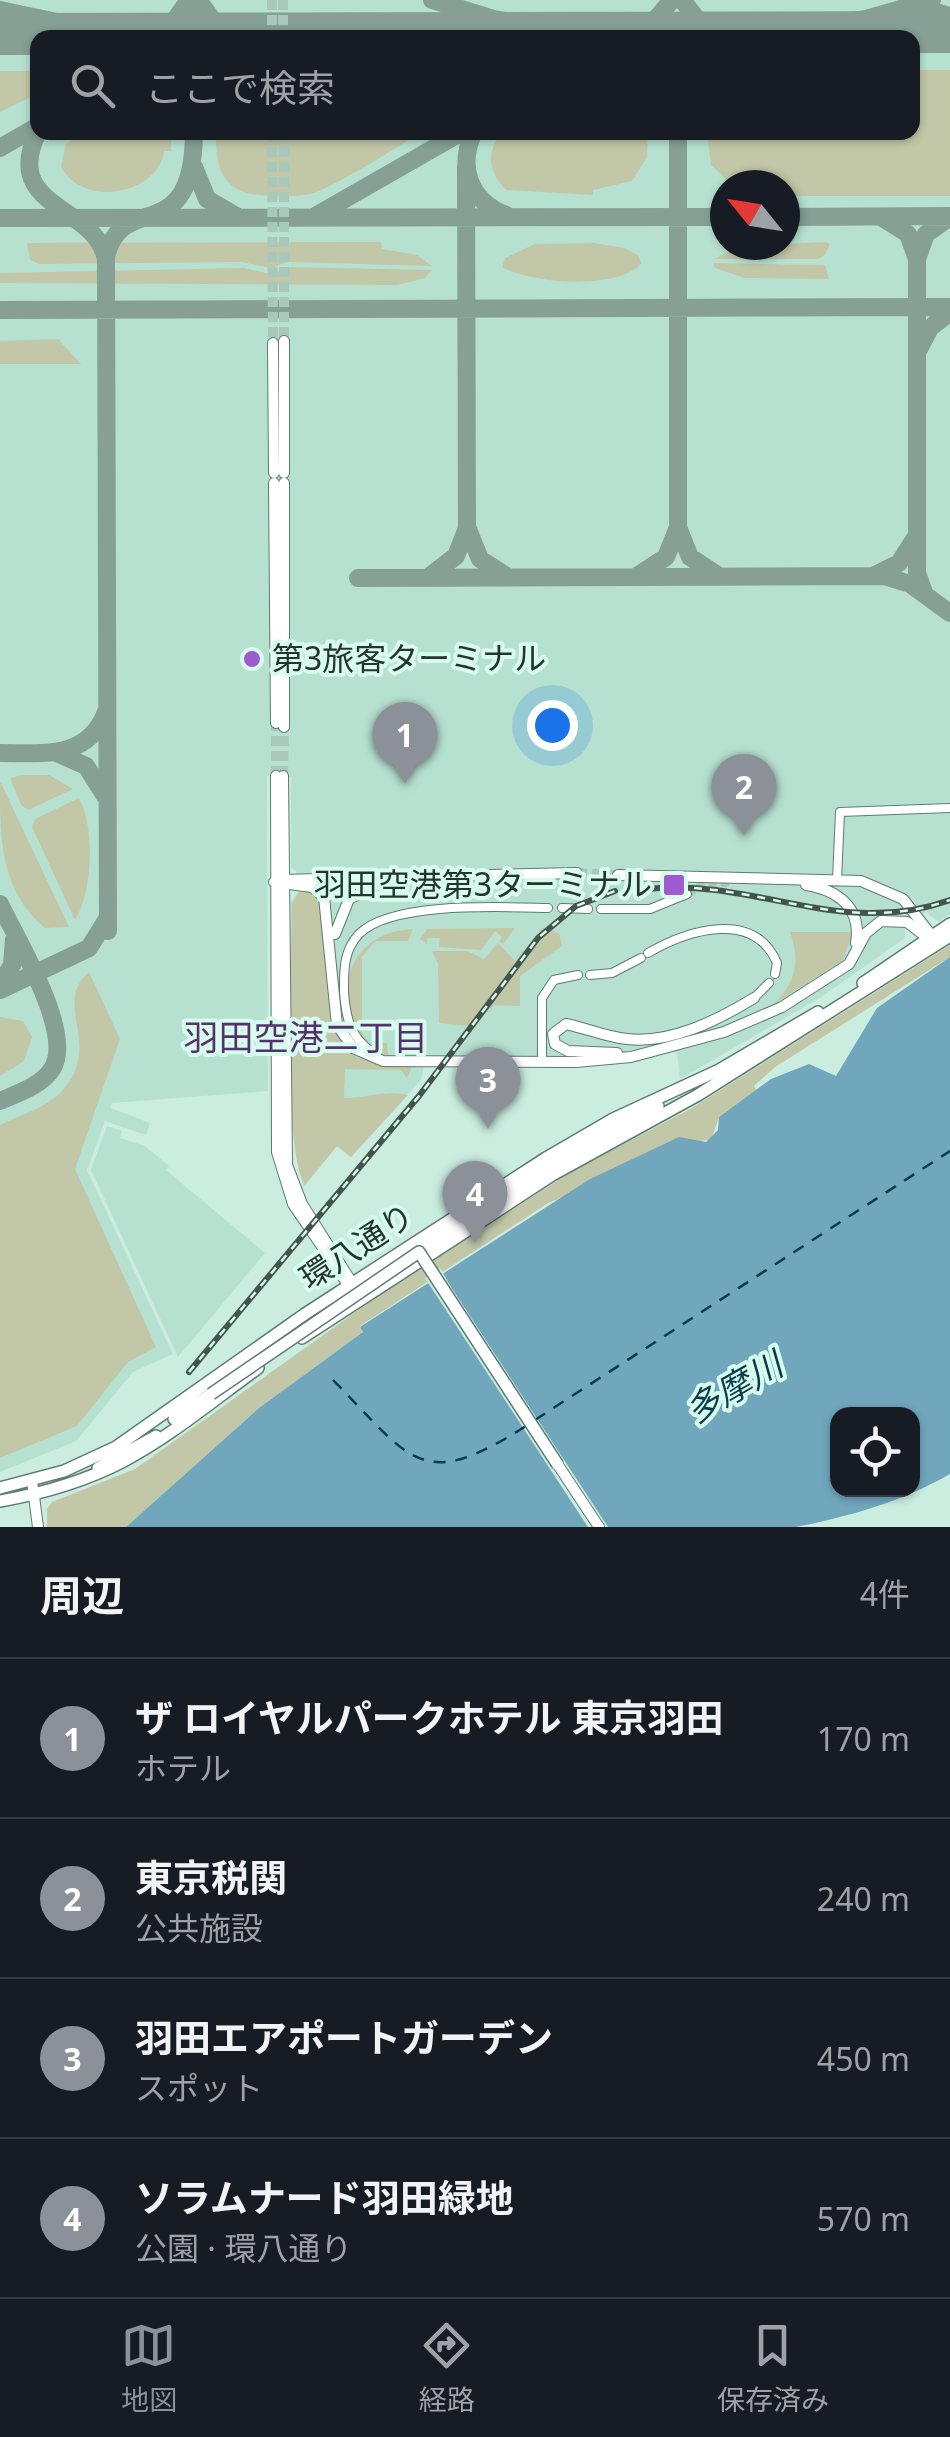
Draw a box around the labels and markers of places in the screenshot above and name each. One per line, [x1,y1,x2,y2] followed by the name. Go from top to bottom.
[272,636,546,679] place label: 第3旅客ターミナル
[241,648,263,670] marker: 第3旅客ターミナル
[372,702,438,784] pin: 1
[712,754,776,836] pin: 2
[314,862,652,905] place label: 羽田空港第3ターミナル
[661,872,687,898] marker: 羽田空港第3ターミナル
[456,1046,520,1129] pin: 3
[442,1160,508,1243] pin: 4

